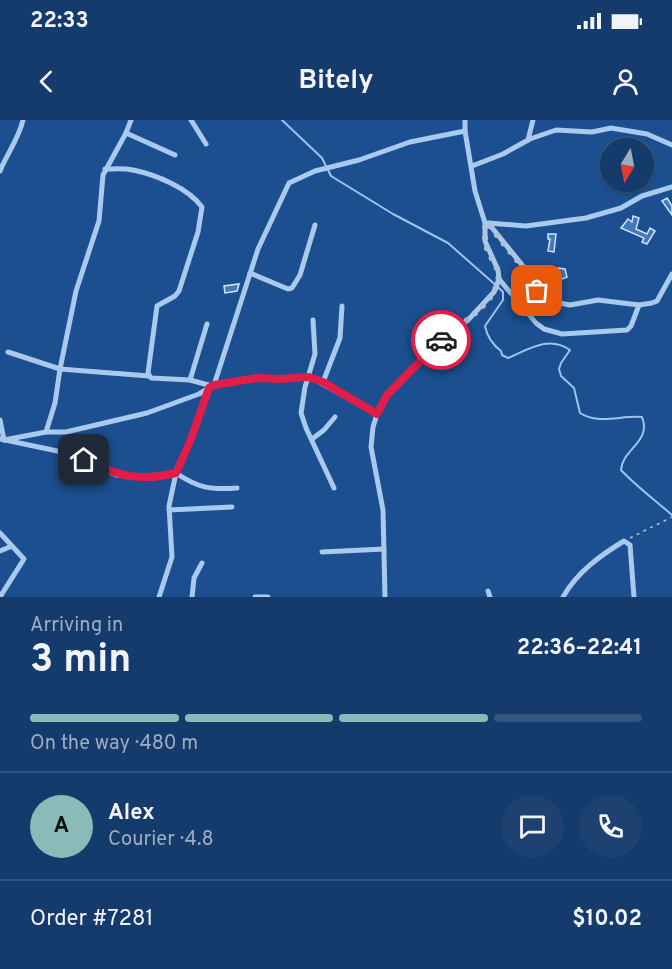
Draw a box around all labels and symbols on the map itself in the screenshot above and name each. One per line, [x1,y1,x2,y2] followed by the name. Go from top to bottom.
[600,138,654,192] north arrow
[511,265,562,316] pin
[411,310,471,370] courier
[58,434,109,485] pin

